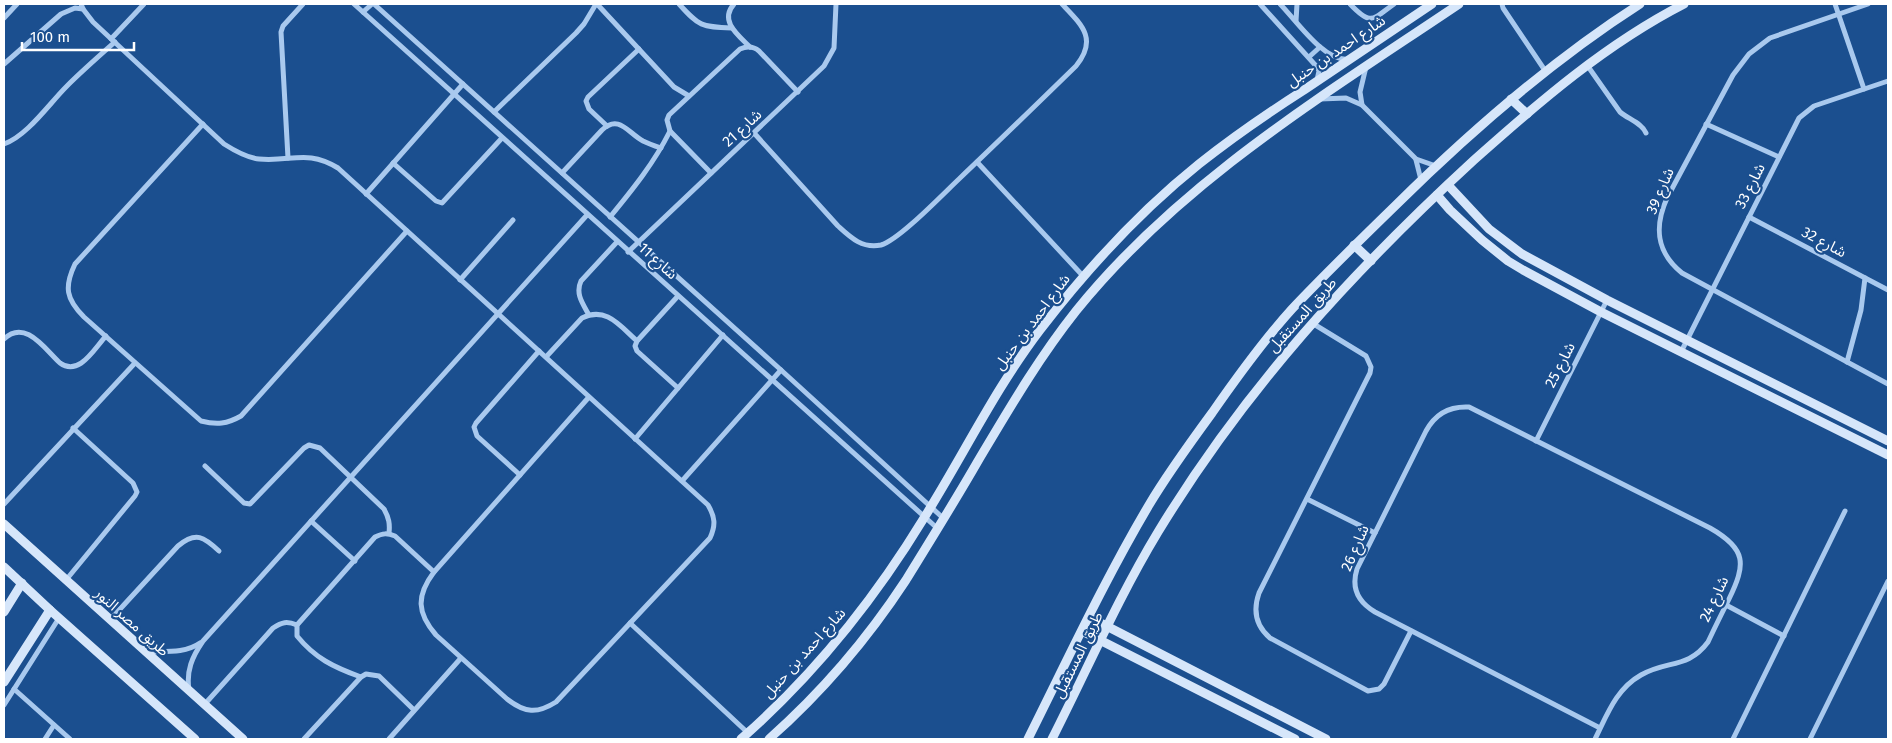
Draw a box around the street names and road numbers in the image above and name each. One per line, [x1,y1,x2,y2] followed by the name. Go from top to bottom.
[1283,11,1391,93] street label: شارع احمد بن حنبل
[719,105,767,153] street label: شارع 21
[1731,160,1772,213] street label: شارع 33
[1642,165,1681,218] street label: شارع 39
[1797,223,1850,264] street label: شارع 32
[633,239,681,285] street label: شارع 11
[990,270,1076,375] street label: شارع احمد بن حنبل
[1264,274,1341,357] street label: طريق المستقبل
[1541,339,1582,392] street label: شارع 25
[1337,522,1376,575] street label: شارع 26
[1696,573,1735,626] street label: شارع 24
[90,583,173,661] street label: طريق مصر النور
[759,604,852,704] street label: شارع احمد بن حنبل
[1049,609,1108,702] street label: طريق المستقبل

